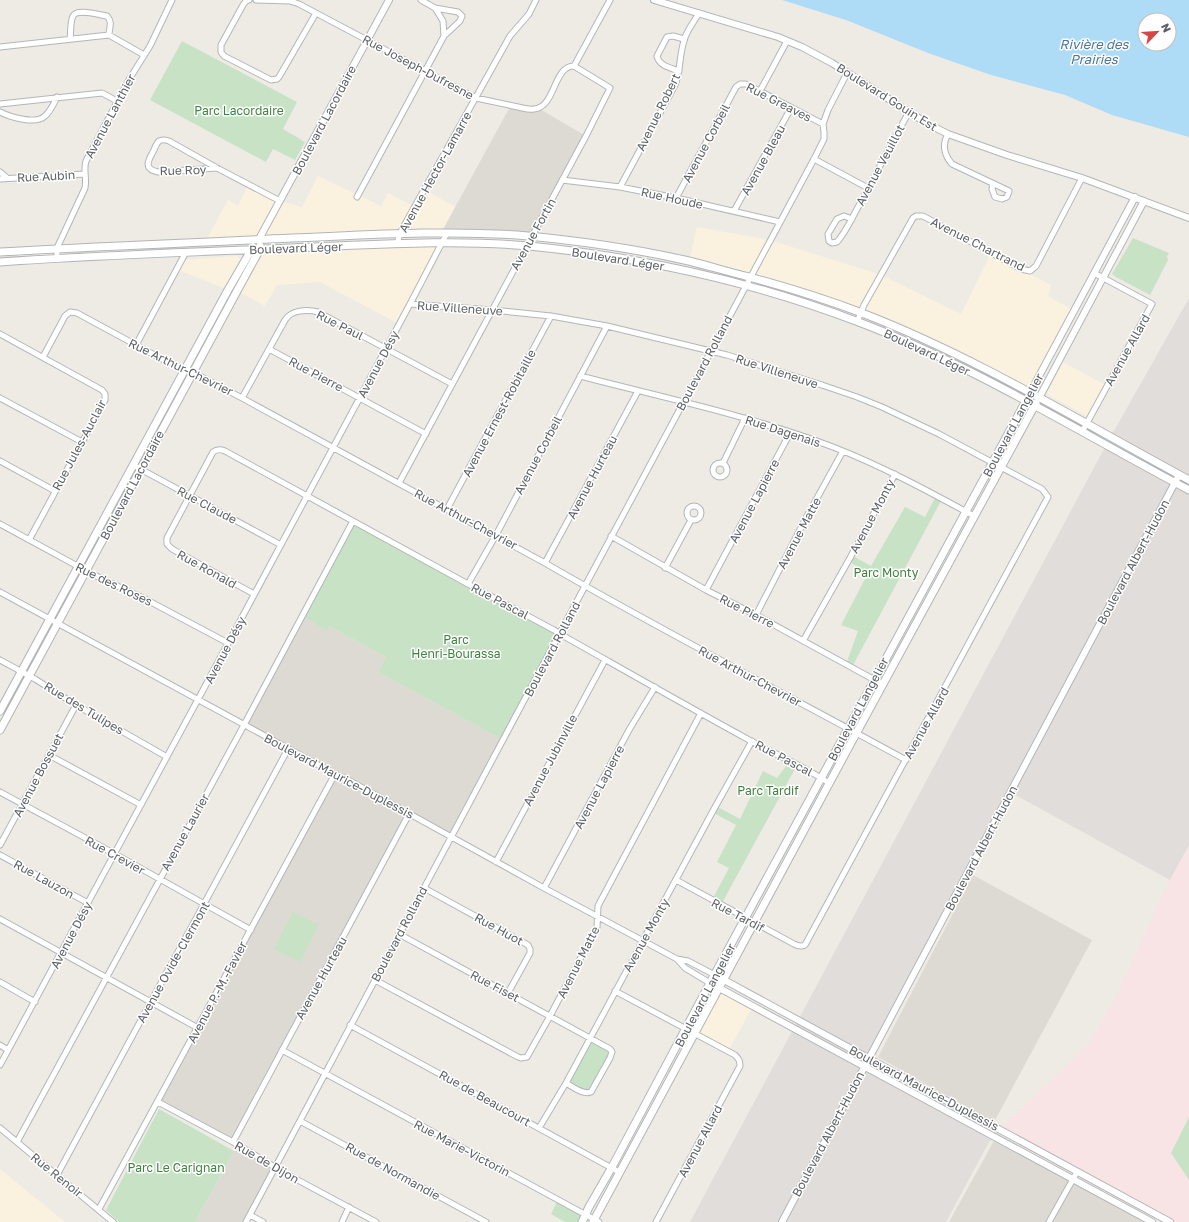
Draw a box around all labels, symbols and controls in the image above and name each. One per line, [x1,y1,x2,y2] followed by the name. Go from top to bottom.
[1137,12,1177,52] north arrow
[1159,21,1174,34] text: N
[360,31,476,103] street label: Rue Joseph-Dufresne
[1060,36,1129,67] water label: Rivière des Prairies
[834,60,940,134] street label: Boulevard Gouin Est
[289,63,359,177] street label: Boulevard Lacordaire
[633,70,683,153] street label: Avenue Robert
[81,71,139,161] street label: Avenue Lanthier
[744,79,814,125] street label: Rue Greaves
[679,101,733,185] street label: Avenue Corbeil
[194,103,284,118] park label: Parc Lacordaire
[396,109,475,235] street label: Avenue Hector-Lamarre
[738,122,788,198] street label: Avenue Bleau
[852,122,908,208] street label: Avenue Veuillot
[159,162,207,178] street label: Rue Roy
[17,167,75,185] street label: Rue Aubin
[640,184,704,212] street label: Rue Houde
[507,195,559,273] street label: Avenue Fortin
[928,214,1028,274] street label: Avenue Chartrand
[249,239,343,257] street label: Boulevard Léger
[571,244,666,274] street label: Boulevard Léger
[417,298,503,318] street label: Rue Villeneuve
[314,307,366,343] street label: Rue Paul
[1101,312,1153,388] street label: Avenue Allard
[673,313,735,413] street label: Boulevard Rolland
[881,325,973,379] street label: Boulevard Léger
[354,328,402,400] street label: Avenue Désy
[126,335,236,399] street label: Rue Arthur-Chevrier
[459,347,539,479] street label: Avenue Ernest-Robitaille
[734,351,820,391] street label: Rue Villeneuve
[286,353,346,395] street label: Rue Pierre
[979,370,1047,479] street label: Boulevard Langelier
[49,397,109,493] street label: Rue Jules-Auclair
[743,412,823,450] street label: Rue Dagenais
[511,413,565,497] street label: Avenue Corbeil
[97,428,167,542] street label: Boulevard Lacordaire
[564,433,620,521] street label: Avenue Hurteau
[726,456,782,546] street label: Avenue Lapierre
[846,476,898,556] street label: Avenue Monty
[175,483,239,527] street label: Rue Claude
[412,485,520,553] street label: Rue Arthur-Chevrier
[774,495,824,571] street label: Avenue Matte
[1094,497,1172,627] street label: Boulevard Albert-Hudon
[175,547,239,591] street label: Rue Ronald
[73,559,155,609] street label: Rue des Roses
[853,565,919,580] park label: Parc Monty
[469,580,532,623] street label: Rue Pascal
[717,591,777,631] street label: Rue Pierre
[521,599,583,699] street label: Boulevard Rolland
[201,614,249,686] street label: Avenue Désy
[411,632,501,661] park label: Parc Henri-Bourassa
[696,642,804,710] street label: Rue Arthur-Chevrier
[824,654,892,763] street label: Boulevard Langelier
[41,678,127,738] street label: Rue des Tulipes
[900,685,952,761] street label: Avenue Allard
[520,712,580,808] street label: Avenue Jubinville
[262,730,416,822] street label: Boulevard Maurice-Duplessis
[10,731,66,819] street label: Avenue Bossuet
[753,737,816,780] street label: Rue Pascal
[571,742,627,832] street label: Avenue Lapierre
[737,783,799,798] park label: Parc Tardif
[942,783,1020,913] street label: Boulevard Albert-Hudon
[158,791,213,873] street label: Avenue Laurier
[82,832,148,878] street label: Rue Crevier
[11,856,77,902] street label: Rue Lauzon
[368,884,430,984] street label: Boulevard Rolland
[620,895,673,974] street label: Avenue Monty
[709,895,768,935] street label: Rue Tardif
[47,899,95,971] street label: Avenue Désy
[133,899,213,1025] street label: Avenue Ovide-Clermont
[472,909,526,949] street label: Rue Huot
[553,923,603,1001] street label: Avenue Matte
[292,934,350,1022] street label: Avenue Hurteau
[184,938,250,1045] street label: Avenue P.-M.-Favier
[671,940,739,1049] street label: Boulevard Langelier
[468,967,522,1005] street label: Rue Fiset
[847,1042,1001,1134] street label: Boulevard Maurice-Duplessis
[437,1067,534,1129] street label: Rue de Beaucourt
[789,1069,867,1199] street label: Boulevard Albert-Hudon
[675,1102,725,1180] street label: Avenue Allard
[411,1116,513,1180] street label: Rue Marie-Victorin
[232,1138,302,1186] street label: Rue de Dijon
[343,1139,443,1203] street label: Rue de Normandie
[28,1149,86,1201] street label: Rue Renoir
[127,1160,225,1175] park label: Parc Le Carignan

